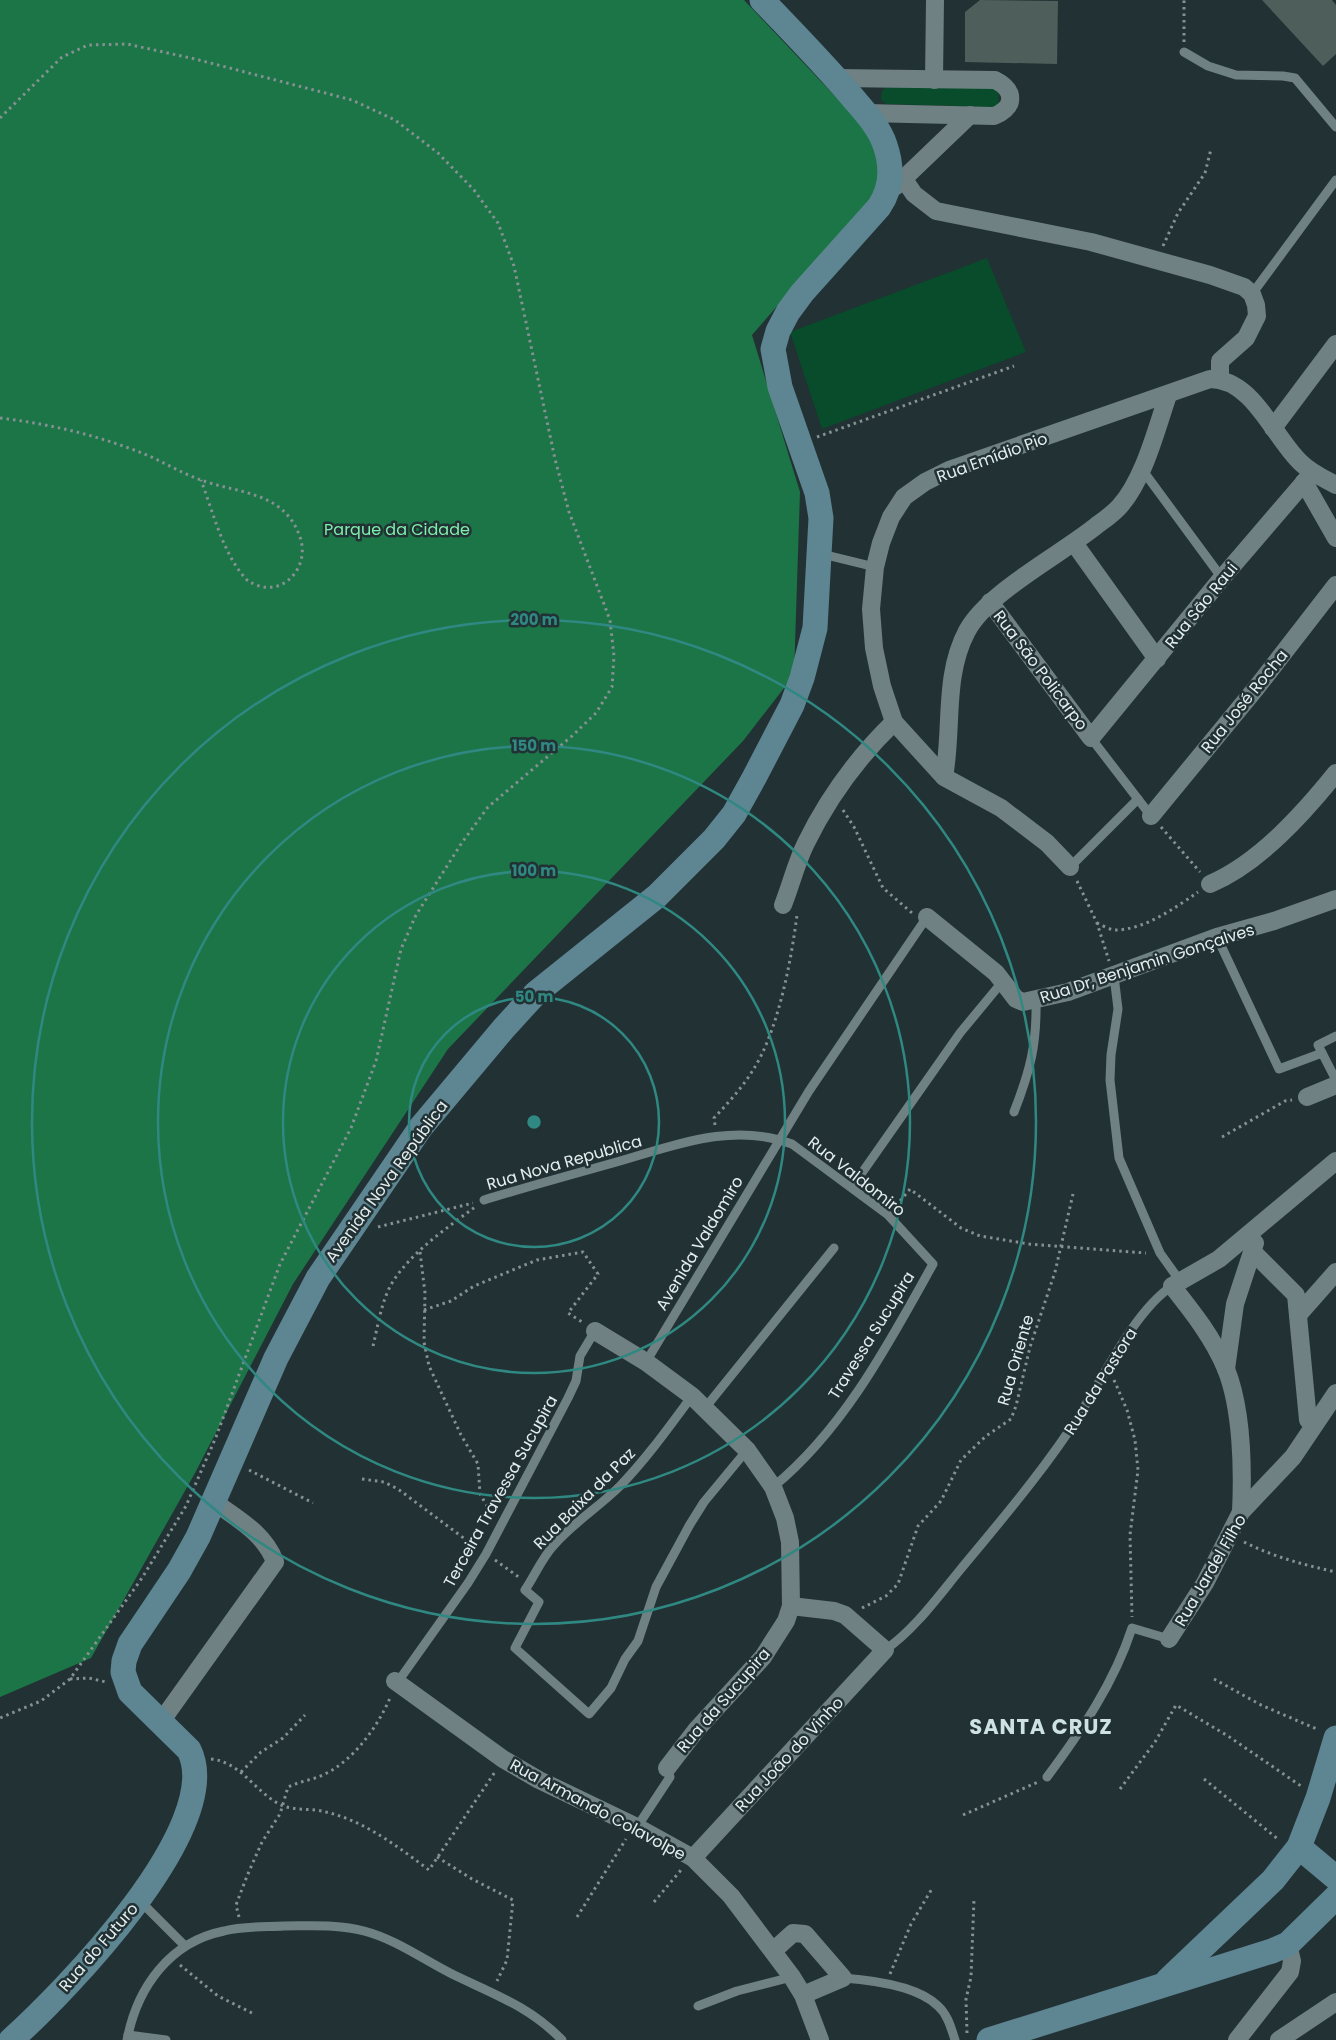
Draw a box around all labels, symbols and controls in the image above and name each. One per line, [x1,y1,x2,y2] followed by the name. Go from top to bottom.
[934,427,1051,488] street label: Rua Emídio Pio
[324,518,470,541] park label: Parque da Cidade
[1160,557,1243,653] street label: Rua São Raui
[988,606,1093,735] street label: Rua São Policarpo
[510,609,558,630] text: 200 m
[1195,645,1293,758] street label: Rua José Rocha
[512,735,556,756] text: 150 m
[512,860,556,881] text: 100 m
[1037,918,1257,1009] street label: Rua Dr, Benjamin Gonçalves
[515,986,553,1007] text: 50 m
[320,1096,453,1267] street label: Avenida Nova República
[525,1113,543,1131] centre of rings
[484,1129,644,1196] street label: Rua Nova Republica
[803,1131,910,1222] street label: Rua Valdomiro
[650,1172,749,1315] street label: Avenida Valdomiro
[823,1267,920,1404] street label: Travessa Sucupira
[992,1312,1039,1408] street label: Rua Oriente
[1058,1323,1143,1439] street label: Rua da Pastora
[438,1391,563,1591] street label: Terceira Travessa Sucupira
[528,1442,640,1554] street label: Rua Baixa da Paz
[1169,1510,1252,1630] street label: Rua Jardel Filho
[671,1643,775,1758] street label: Rua da Sucupira
[730,1692,849,1817] street label: Rua João do Vinho
[969,1712,1113,1741] district label: SANTA CRUZ
[506,1753,690,1866] street label: Rua Armando Colavolpe
[53,1898,143,1997] street label: Rua do Futuro

